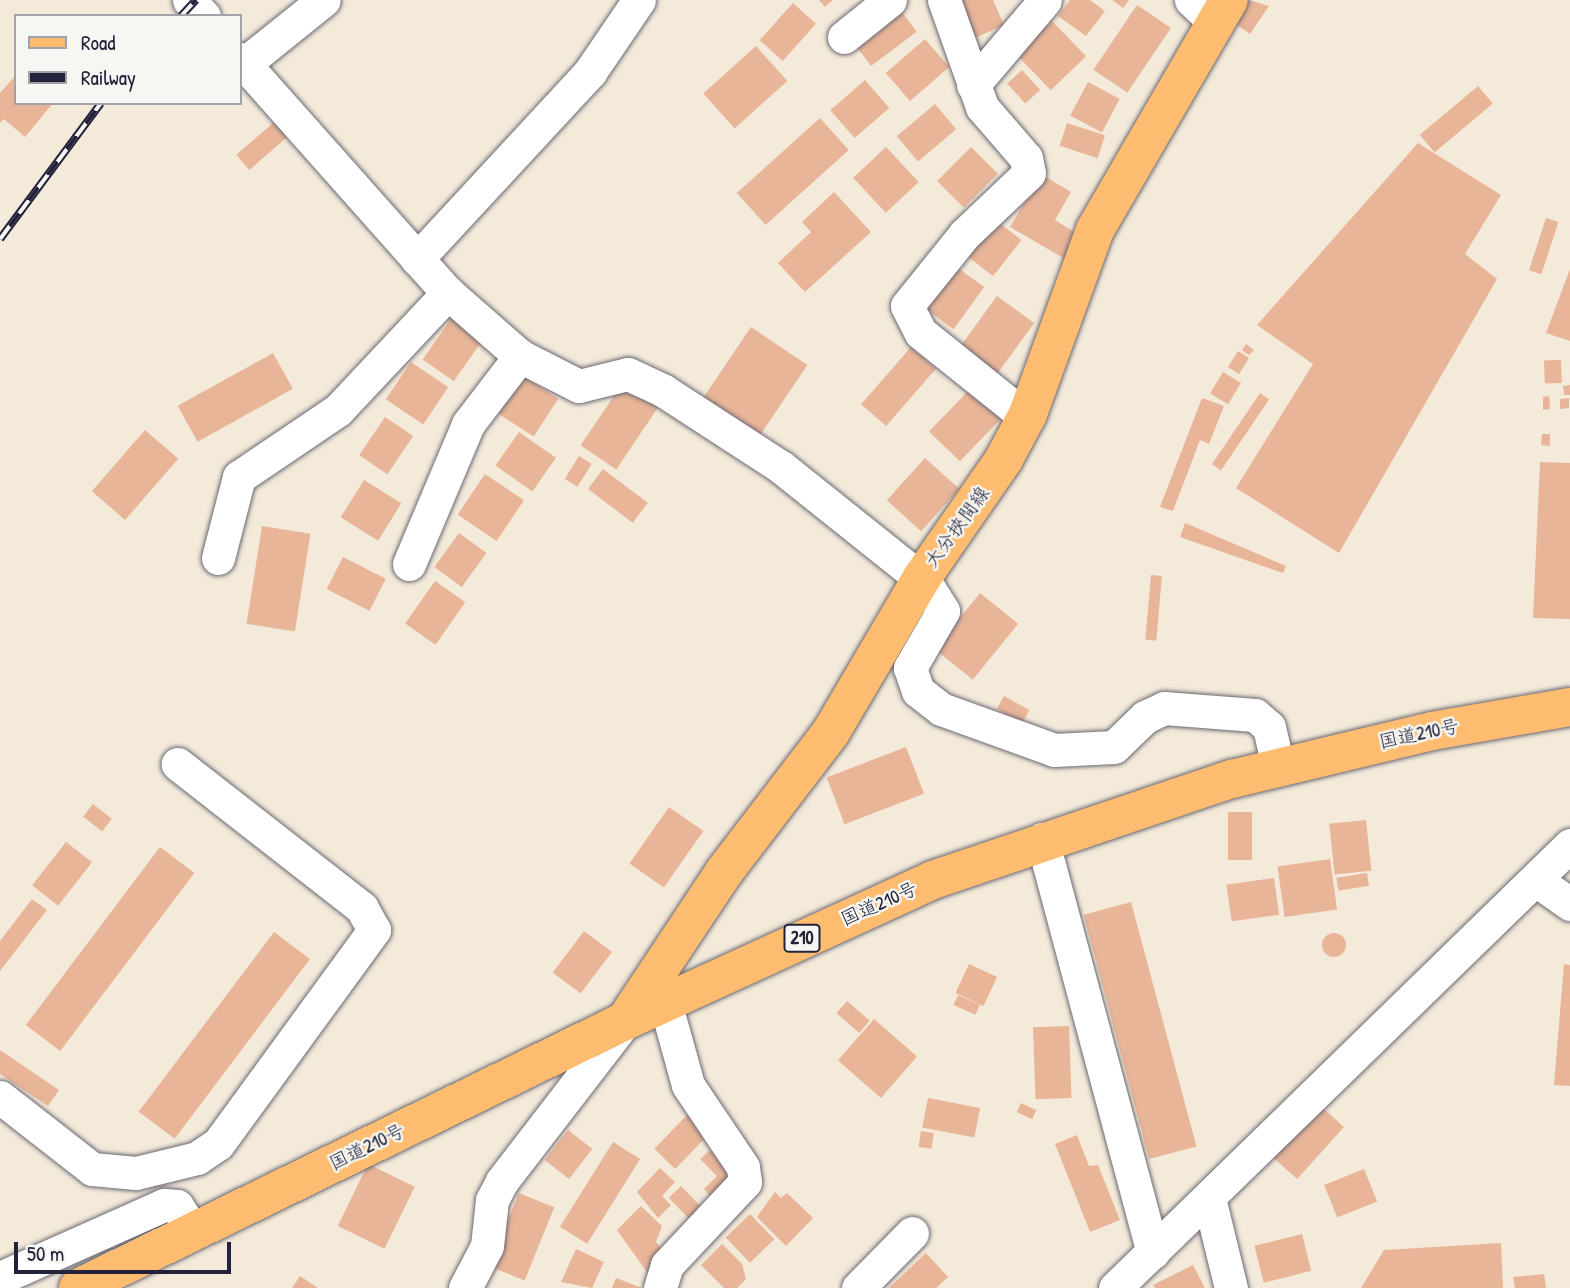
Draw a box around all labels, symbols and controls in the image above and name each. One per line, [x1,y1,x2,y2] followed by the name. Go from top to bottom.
[14,14,242,105] legend
[81,28,115,57] text: Road
[81,63,136,92] text: Railway
[920,482,994,572] street label: 大分挾間線
[1377,714,1461,754] street label: 国道210号
[837,877,921,931] street label: 国道210号
[783,923,821,953] road number: 210
[325,1119,409,1175] street label: 国道210号
[18,1228,234,1272] scale bar
[27,1239,64,1268] text: 50 m

